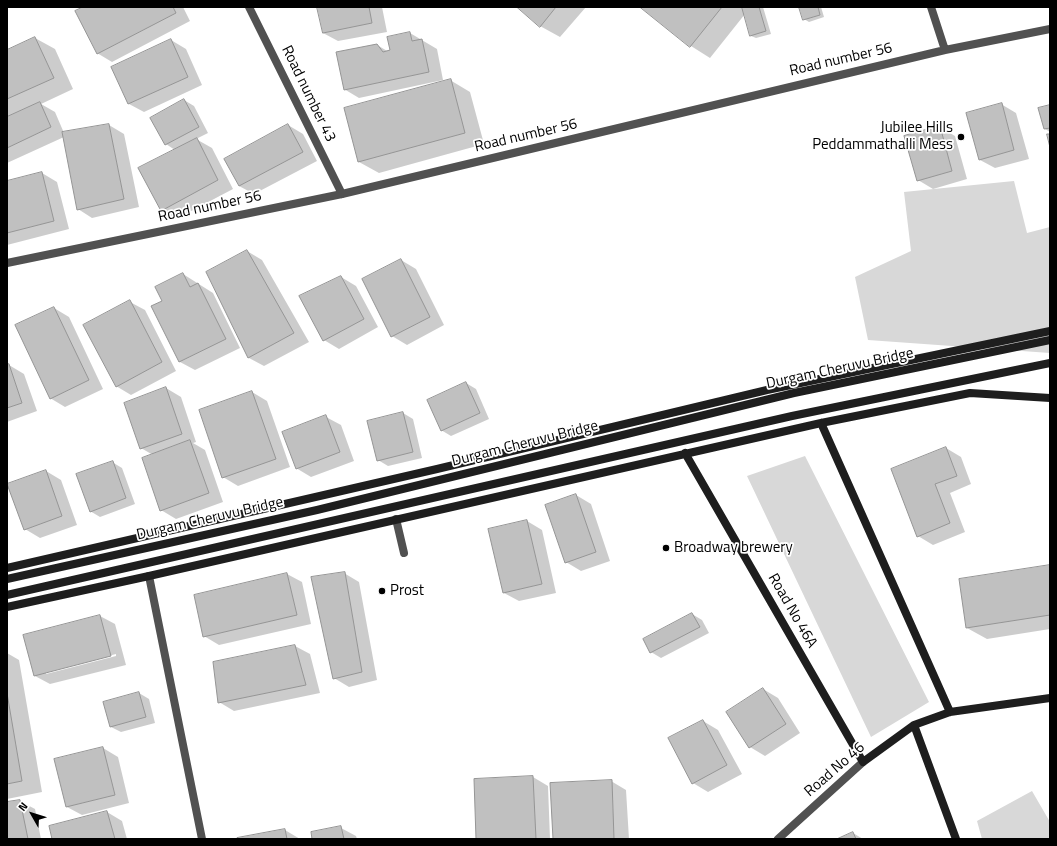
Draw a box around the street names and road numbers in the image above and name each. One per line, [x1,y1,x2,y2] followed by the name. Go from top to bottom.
[788,39,894,81] street label: Road number 56
[277,43,339,145] street label: Road number 43
[473,115,579,157] street label: Road number 56
[157,187,263,227] street label: Road number 56
[765,345,915,393] street label: Durgam Cheruvu Bridge
[450,417,600,471] street label: Durgam Cheruvu Bridge
[135,493,285,545] street label: Durgam Cheruvu Bridge
[764,571,820,651] street label: Road No 46A
[801,739,869,801] street label: Road No 46

